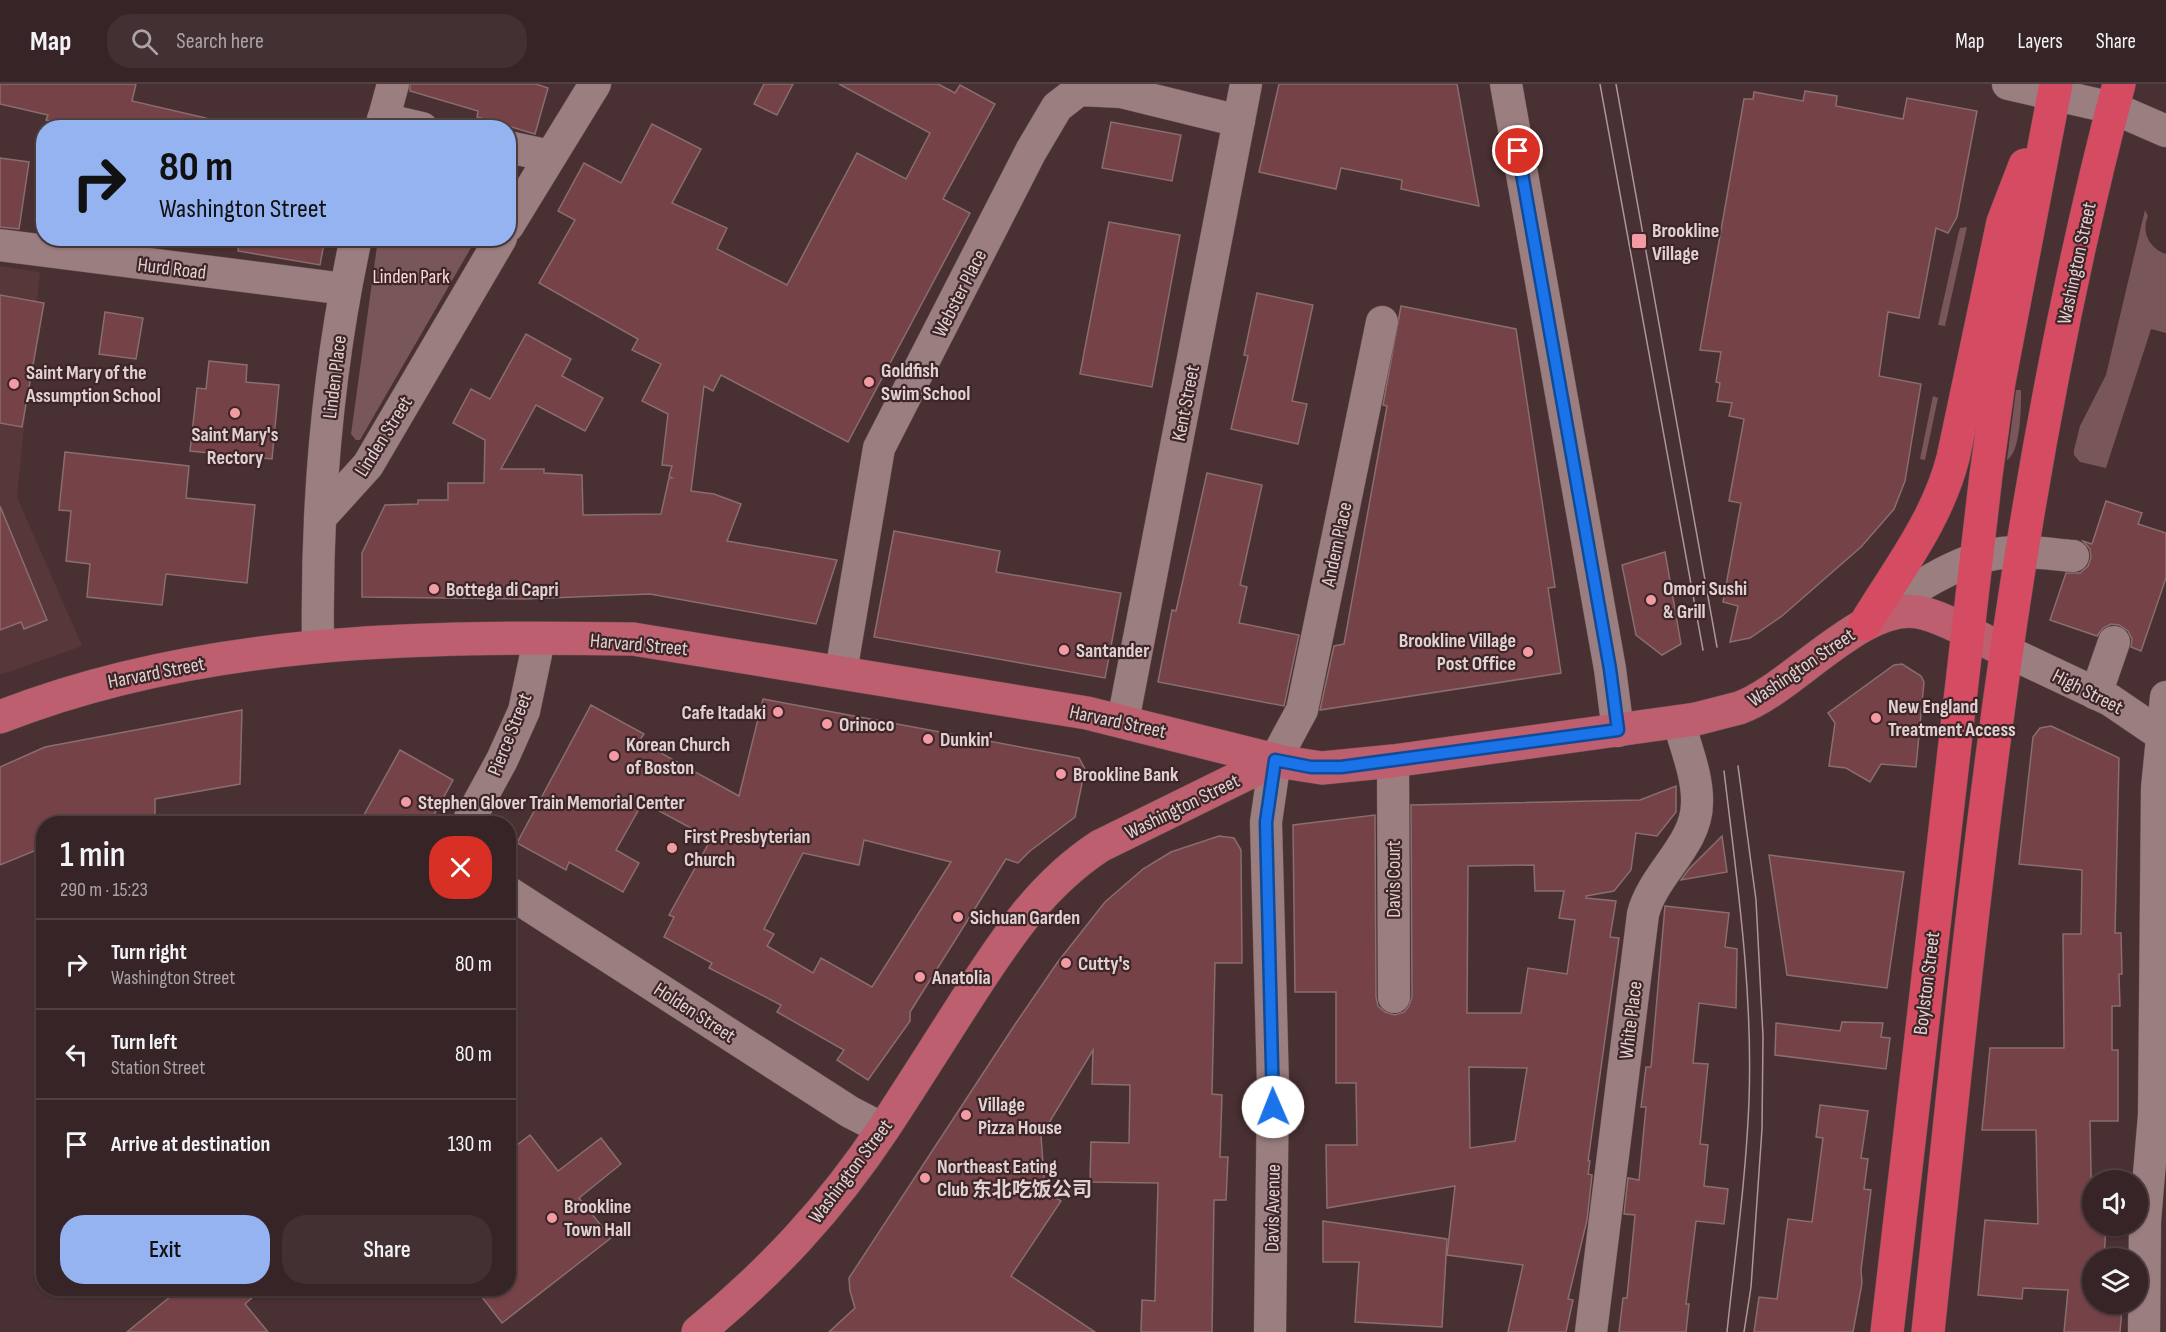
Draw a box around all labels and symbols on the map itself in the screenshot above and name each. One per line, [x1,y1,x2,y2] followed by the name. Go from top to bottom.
[1492,125,1543,176] pin
[2052,200,2102,326] street label: Washington Street
[1652,219,1719,266] place label: Brookline Village
[1630,232,1648,250] marker: Brookline Village
[928,246,992,341] street label: Webster Place
[136,253,207,285] street label: Hurd Road
[372,265,450,289] park label: Linden Park
[318,334,352,420] street label: Linden Place
[881,359,970,406] place label: Goldfish Swim School
[25,361,161,408] place label: Saint Mary of the Assumption School
[1167,363,1205,443] street label: Kent Street
[862,375,876,389] marker: Goldfish Swim School
[7,377,21,391] marker: Saint Mary of the Assumption School
[350,392,418,481] street label: Linden Street
[228,406,242,420] marker: Saint Mary's Rectory
[192,423,279,470] place label: Saint Mary's Rectory
[1316,500,1358,590] street label: Andem Place
[1663,577,1747,624] place label: Omori Sushi & Grill
[446,578,558,602] place label: Bottega di Capri
[427,582,441,596] marker: Bottega di Capri
[1644,593,1658,607] marker: Omori Sushi & Grill
[1743,623,1860,713] street label: Washington Street
[589,629,689,661] street label: Harvard Street
[1399,629,1516,676] place label: Brookline Village Post Office
[1076,639,1149,663] place label: Santander
[1057,643,1071,657] marker: Santander
[1521,645,1535,659] marker: Brookline Village Post Office
[106,652,207,694] street label: Harvard Street
[2048,664,2127,720] street label: High Street
[483,690,537,779] street label: Pierce Street
[1888,695,2016,742] place label: New England Treatment Access
[1067,700,1168,744] street label: Harvard Street
[682,701,766,725] place label: Cafe Itadaki
[771,705,785,719] marker: Cafe Itadaki
[1869,711,1883,725] marker: New England Treatment Access
[839,713,894,737] place label: Orinoco
[820,717,834,731] marker: Orinoco
[940,728,993,752] place label: Dunkin'
[921,732,935,746] marker: Dunkin'
[626,733,730,780] place label: Korean Church of Boston
[607,749,621,763] marker: Korean Church of Boston
[1073,763,1179,787] place label: Brookline Bank
[1054,767,1068,781] marker: Brookline Bank
[1121,769,1244,845] street label: Washington Street
[418,791,685,815] place label: Stephen Glover Train Memorial Center
[399,795,413,809] marker: Stephen Glover Train Memorial Center
[684,825,810,872] place label: First Presbyterian Church
[1382,840,1406,918] street label: Davis Court
[665,841,679,855] marker: First Presbyterian Church
[970,906,1080,930] place label: Sichuan Garden
[951,910,965,924] marker: Sichuan Garden
[1909,930,1945,1036] street label: Boylston Street
[1078,952,1130,976] place label: Cutty's
[1059,956,1073,970] marker: Cutty's
[931,966,991,990] place label: Anatolia
[913,970,927,984] marker: Anatolia
[649,978,740,1048] street label: Holden Street
[1614,980,1648,1060] street label: White Place
[1241,1075,1305,1139] position arrow
[978,1093,1062,1140] place label: Village Pizza House
[959,1108,973,1122] marker: Village Pizza House
[804,1115,898,1228] street label: Washington Street
[937,1155,1092,1202] place label: Northeast Eating Club 东北吃饭公司
[1260,1164,1286,1252] street label: Davis Avenue
[918,1171,932,1185] marker: Northeast Eating Club 东北吃饭公司
[564,1195,631,1242] place label: Brookline Town Hall
[545,1211,559,1225] marker: Brookline Town Hall

